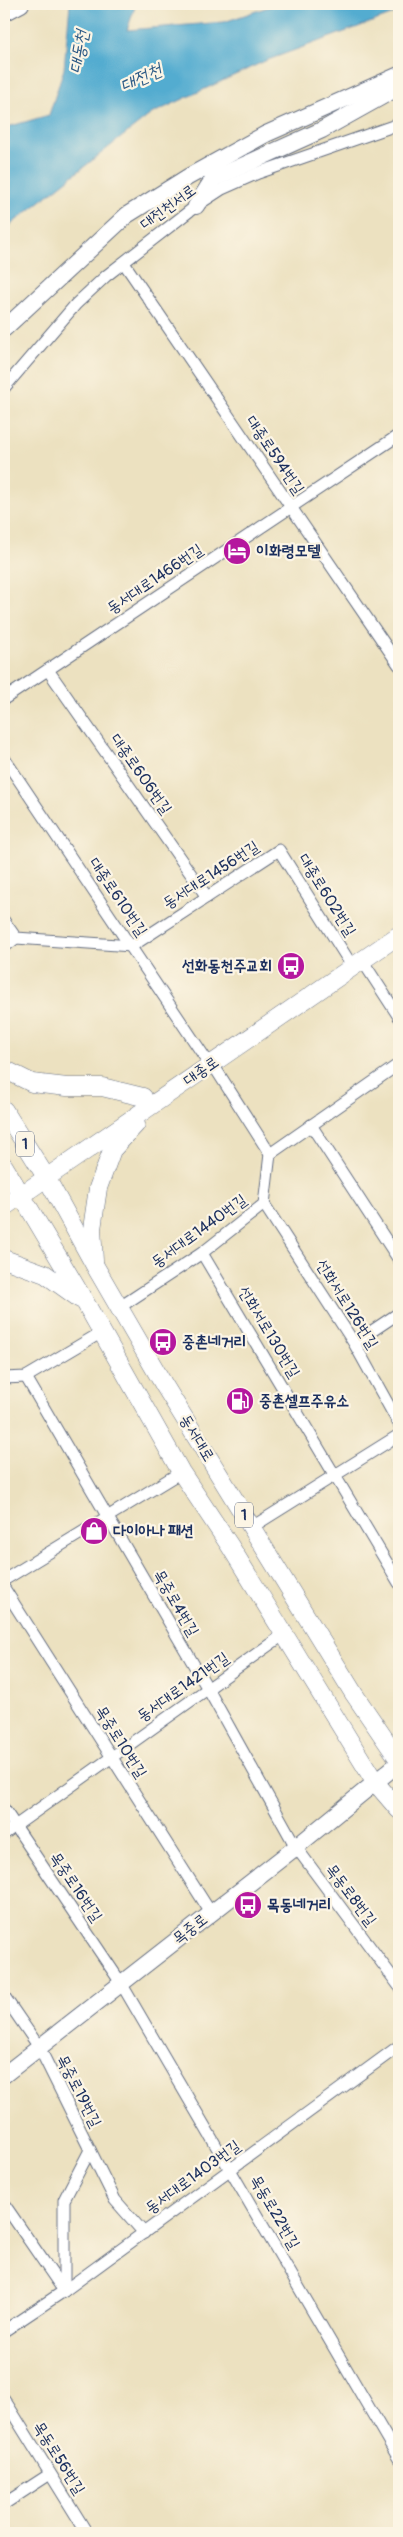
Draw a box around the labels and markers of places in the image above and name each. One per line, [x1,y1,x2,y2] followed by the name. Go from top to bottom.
[222,536,252,566] hotel icon: 이화령모텔
[256,541,322,561] place label: 이화령모텔
[276,951,306,981] bus stop icon: 선화동천주교회
[182,956,272,976] place label: 선화동천주교회
[148,1327,178,1357] bus stop icon: 중촌네거리
[182,1332,246,1352] place label: 중촌네거리
[225,1386,255,1416] fuel station icon: 중촌셀프주유소
[259,1391,349,1411] place label: 중촌셀프주유소
[79,1516,109,1546] shop icon: 다이아나 패션
[113,1521,194,1541] place label: 다이아나 패션
[233,1890,263,1920] bus stop icon: 목동네거리
[267,1895,331,1915] place label: 목동네거리

